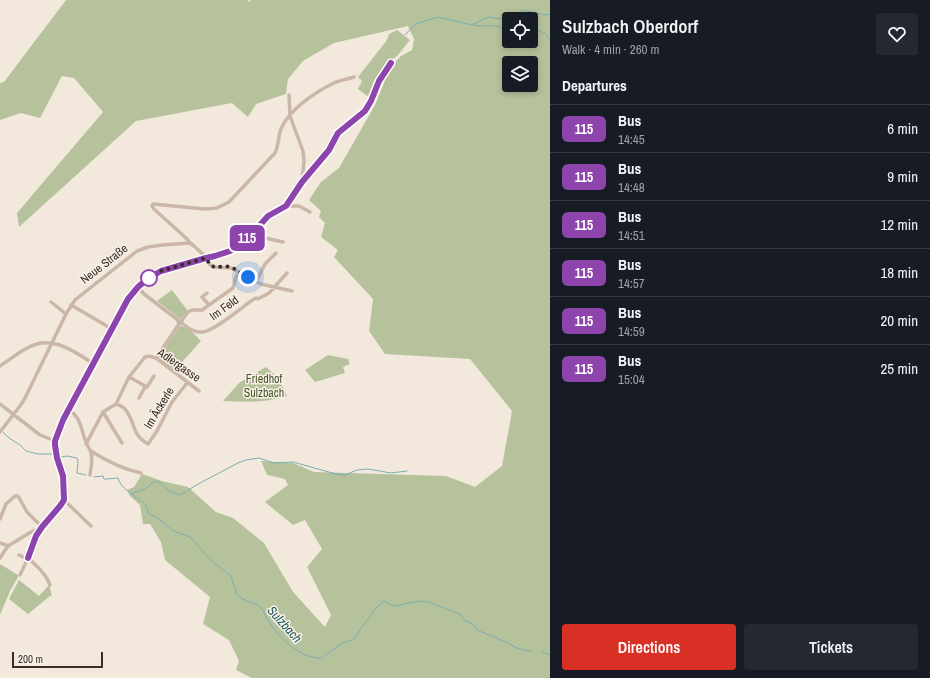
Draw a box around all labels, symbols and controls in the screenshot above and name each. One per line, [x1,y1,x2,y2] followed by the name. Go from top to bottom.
[502,12,538,92] map controls
[502,12,538,48] button: locate
[562,13,698,39] text: Sulzbach Oberdorf
[876,13,918,55] button: heart
[562,41,659,58] text: Walk · 4 min · 260 m
[502,56,538,92] button: layers
[562,75,627,96] text: Departures
[618,110,641,131] text: Bus
[887,118,918,139] text: 6 min
[575,120,593,138] text: 115
[618,131,645,148] text: 14:45
[618,158,641,179] text: Bus
[887,166,918,187] text: 9 min
[575,168,593,186] text: 115
[618,179,645,196] text: 14:48
[618,206,641,227] text: Bus
[880,214,918,235] text: 12 min
[575,216,593,234] text: 115
[224,225,270,251] line badge: 115
[618,227,645,244] text: 14:51
[238,229,256,247] text: 115
[77,241,131,287] street label: Neue Straße
[618,254,641,275] text: Bus
[880,262,918,283] text: 18 min
[575,264,593,282] text: 115
[238,267,258,287] your location
[140,269,158,287] unlabelled marker
[618,275,645,292] text: 14:57
[206,292,242,324] street label: Im Feld
[618,302,641,323] text: Bus
[880,310,918,331] text: 20 min
[575,312,593,330] text: 115
[618,323,645,340] text: 14:59
[153,344,204,386] street label: Adlergasse
[618,350,641,371] text: Bus
[880,358,918,379] text: 25 min
[575,360,593,378] text: 115
[244,371,284,401] park label: Friedhof Sulzbach
[618,371,645,388] text: 15:04
[140,384,178,432] street label: Im Äckerle
[264,602,306,646] water label: Sulzbach
[562,624,736,670] button: Directions
[744,624,918,670] button: Tickets
[12,650,103,669] scale bar
[18,652,43,666] text: 200 m

